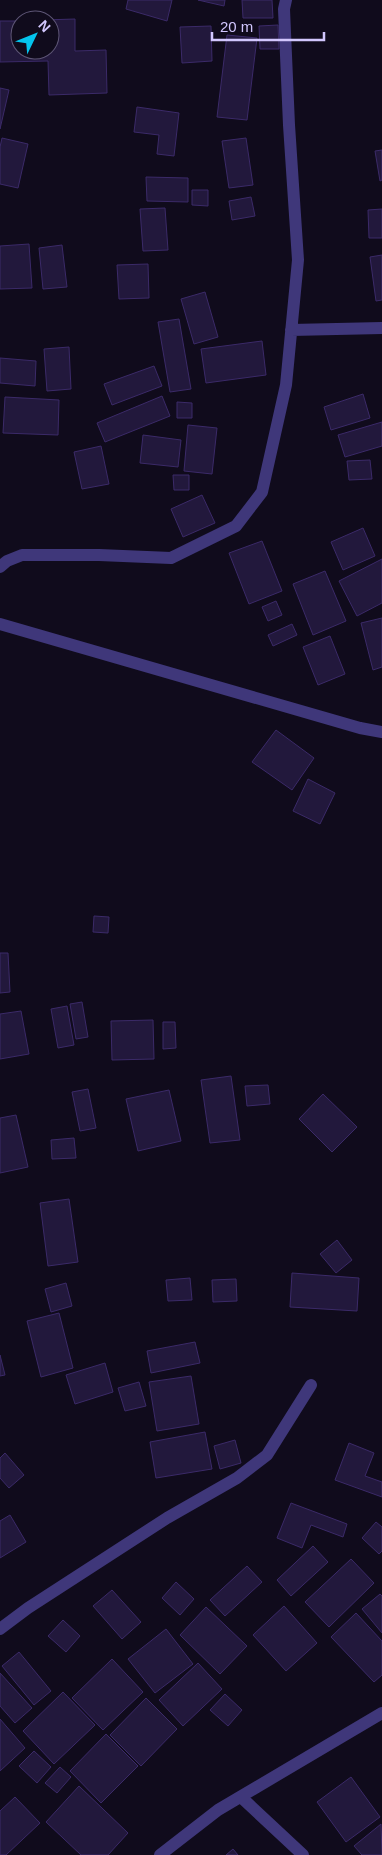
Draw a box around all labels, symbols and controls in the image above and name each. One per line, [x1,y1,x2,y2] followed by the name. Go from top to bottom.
[10,10,60,60] north arrow
[212,10,324,42] scale bar
[35,17,54,35] text: N
[220,18,253,35] text: 20 m

